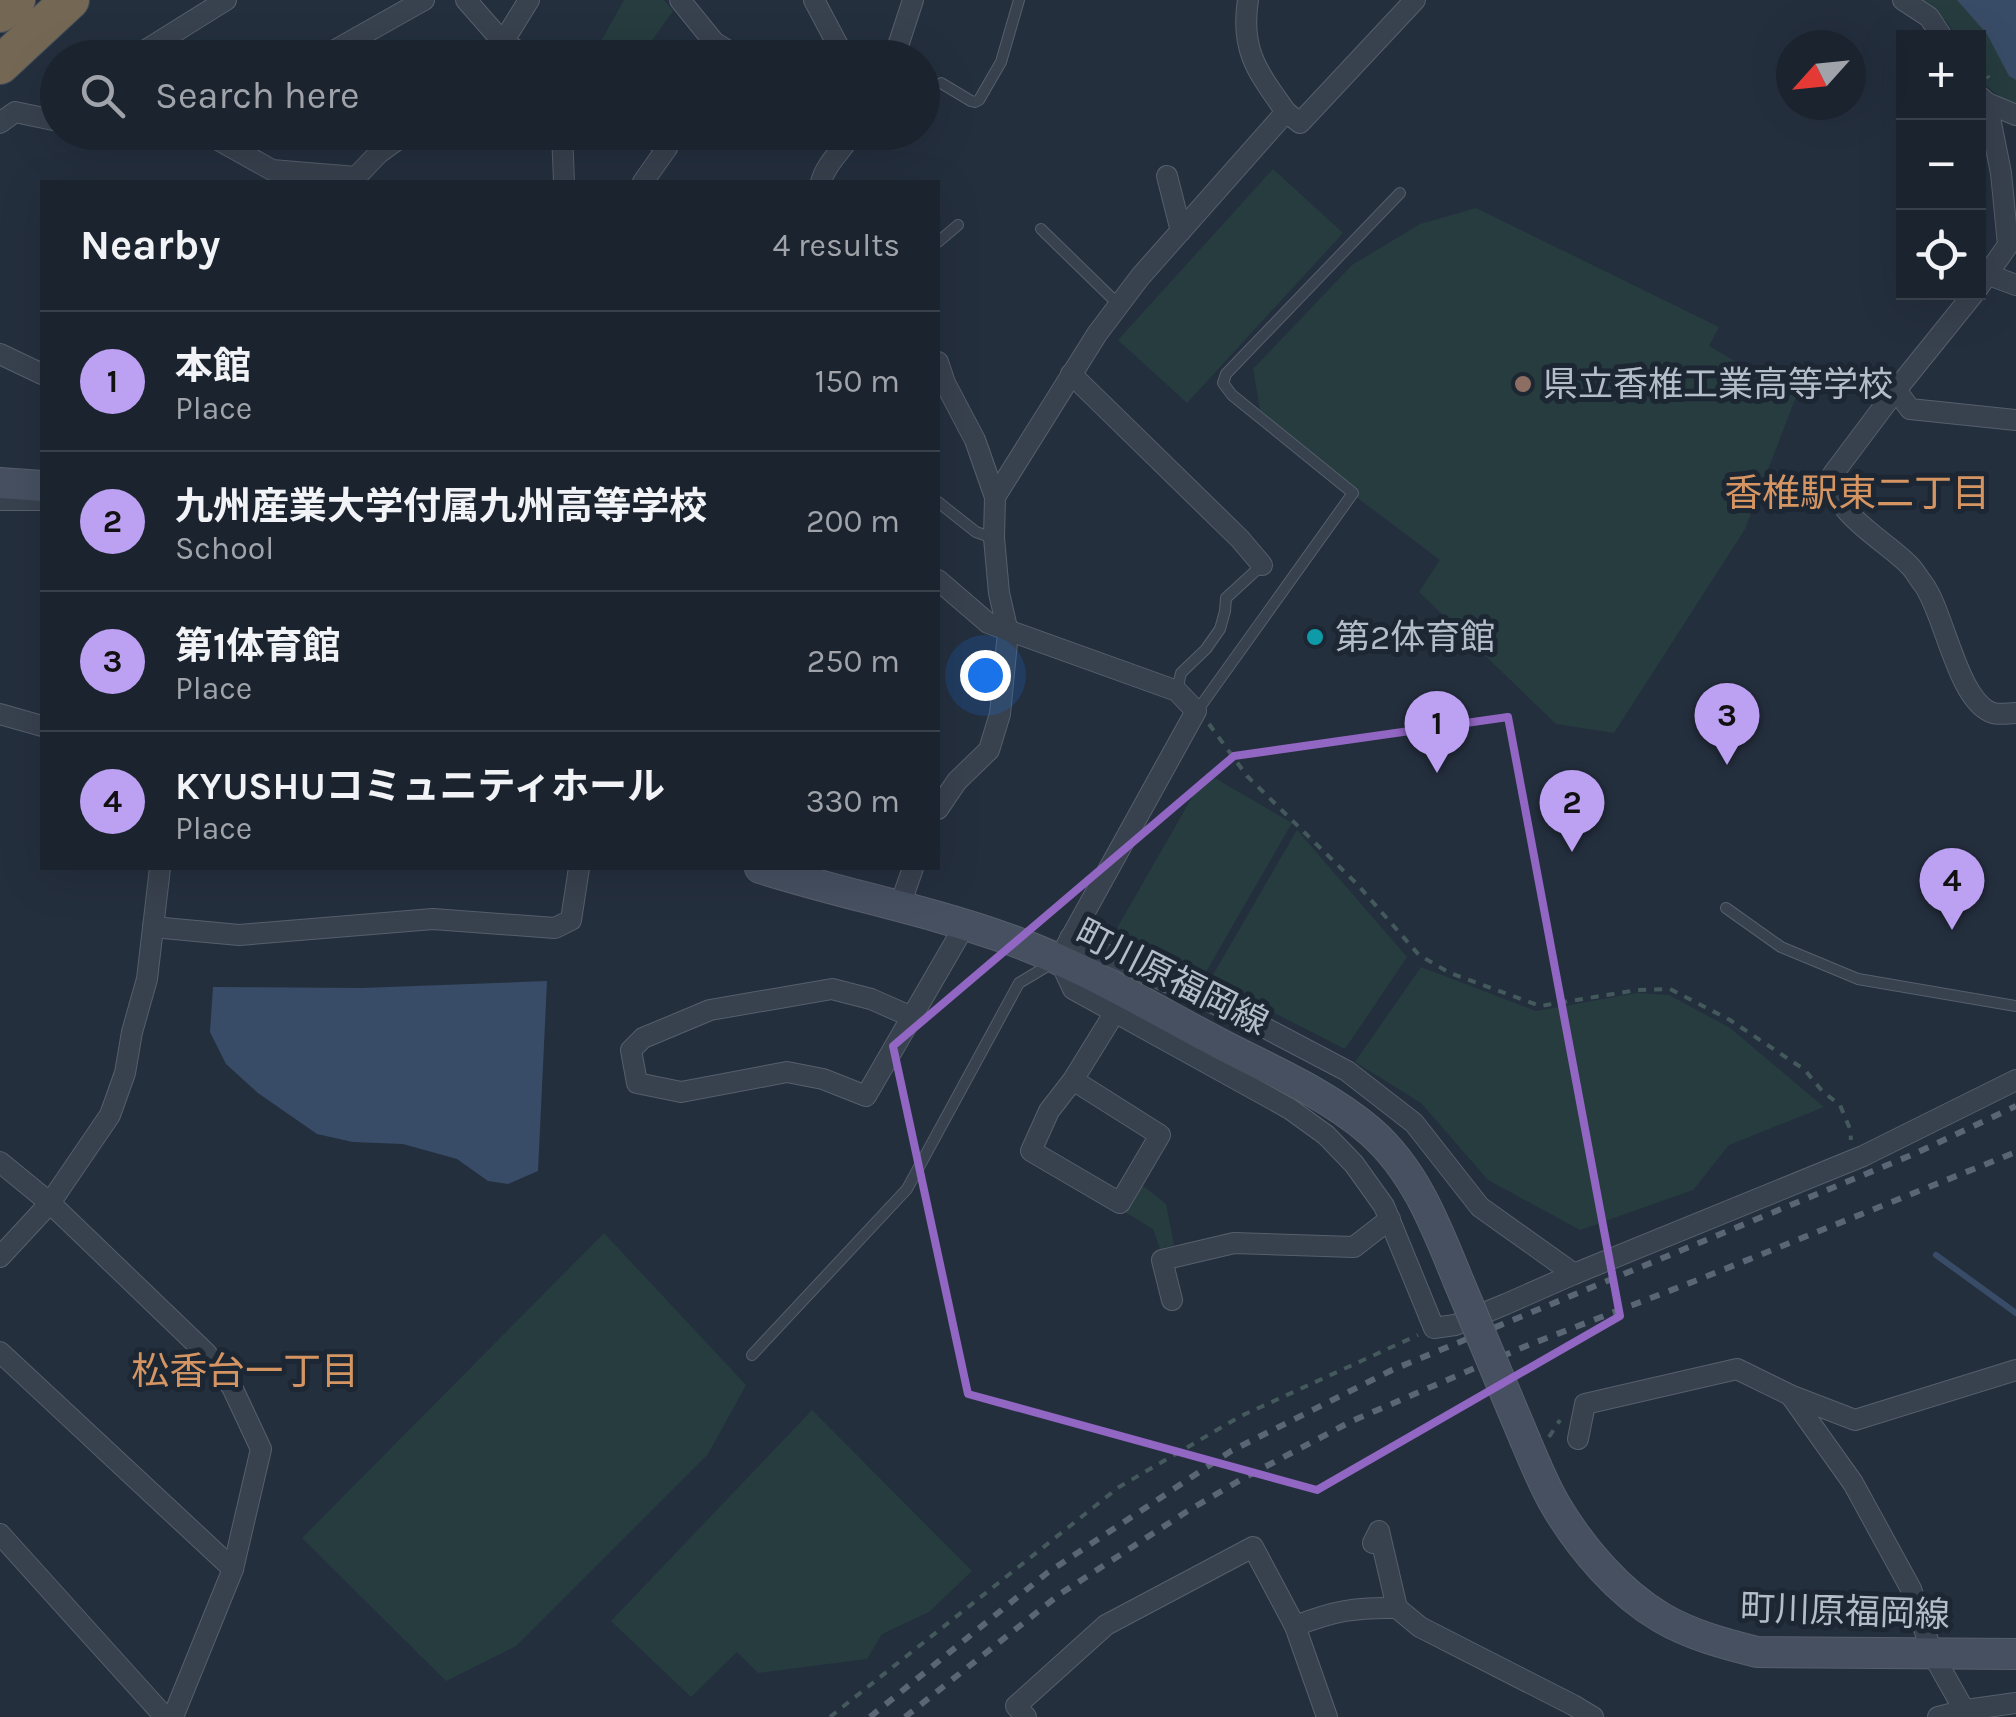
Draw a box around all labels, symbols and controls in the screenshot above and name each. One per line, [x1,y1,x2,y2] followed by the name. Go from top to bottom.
[1776,30,1866,120] north arrow
[1896,30,1986,300] map controls
[1896,30,1986,120] button: +
[40,40,940,150] search box
[75,68,130,123] icon: search
[155,73,359,118] text: Search here
[1896,120,1986,210] button: −
[1896,210,1986,300] button: locate
[80,220,220,270] text: Nearby
[773,227,900,264] text: 4 results
[175,344,251,389] text: 本館
[107,363,118,400] text: 1
[815,363,900,400] text: 150 m
[1543,364,1893,405] place label: 県立香椎工業高等学校
[1512,373,1534,395] marker: 県立香椎工業高等学校
[175,390,252,427] text: Place
[1724,471,1990,516] district label: 香椎駅東二丁目
[175,484,707,529] text: 九州産業大学付属九州高等学校
[103,503,122,540] text: 2
[806,503,900,540] text: 200 m
[175,530,274,567] text: School
[1335,617,1495,658] place label: 第2体育館
[175,624,341,669] text: 第1体育館
[1304,626,1326,648] marker: 第2体育館
[103,643,122,680] text: 3
[807,643,900,680] text: 250 m
[960,650,1011,701] your location
[175,670,252,707] text: Place
[1694,682,1760,765] pin: 3
[1404,690,1470,773] pin: 1
[175,764,665,809] text: KYUSHUコミュニティホール
[1540,770,1604,852] pin: 2
[103,783,122,820] text: 4
[806,783,900,820] text: 330 m
[175,810,252,847] text: Place
[1920,848,1984,930] pin: 4
[1069,912,1275,1043] street label: 町川原福岡線
[131,1349,359,1394] district label: 松香台一丁目
[1739,1587,1951,1636] street label: 町川原福岡線

